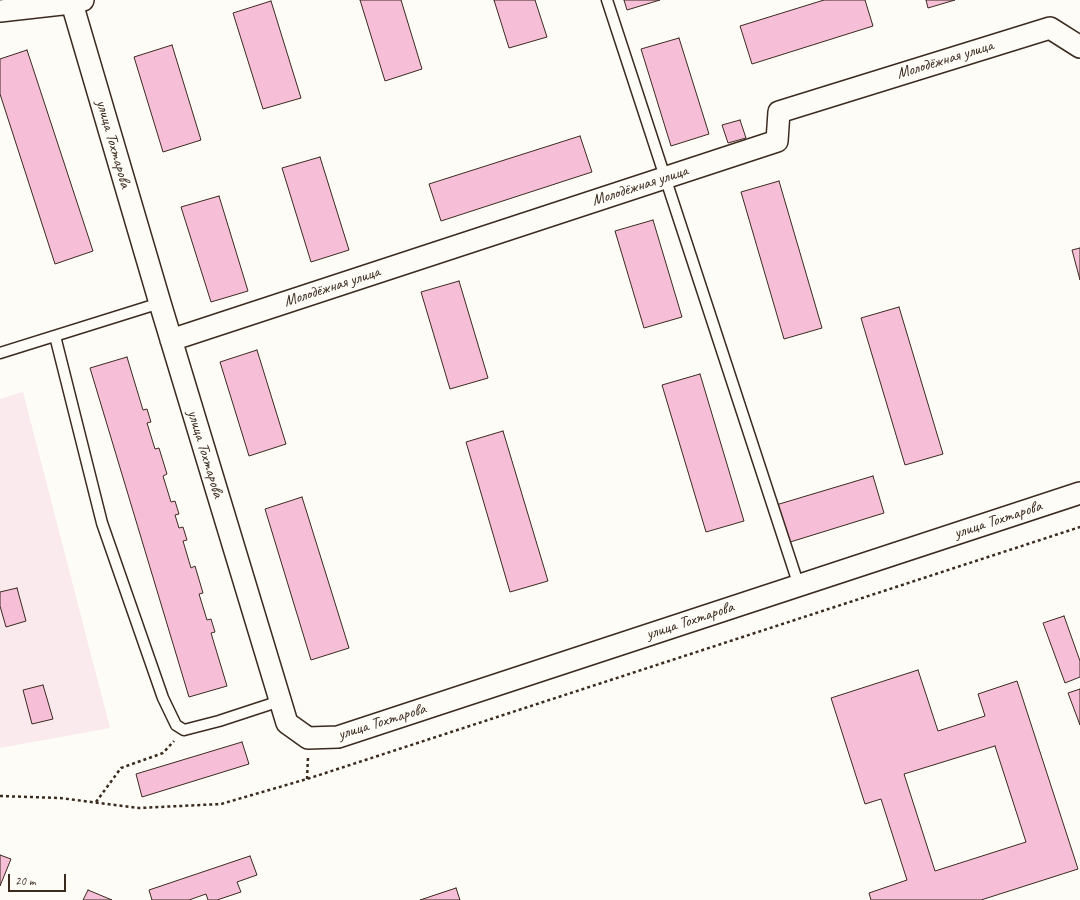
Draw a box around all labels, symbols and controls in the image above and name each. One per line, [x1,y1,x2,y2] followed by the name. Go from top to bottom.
[894,36,996,84] street label: Молодёжная улица
[91,98,135,190] street label: улица Тохтарова
[590,161,690,211] street label: Молодёжная улица
[282,262,382,312] street label: Молодёжная улица
[183,408,227,500] street label: улица Тохтарова
[952,497,1044,543] street label: улица Тохтарова
[644,598,736,644] street label: улица Тохтарова
[336,700,428,744] street label: улица Тохтарова
[10,866,68,892] scale bar
[15,873,35,889] text: 20 m

